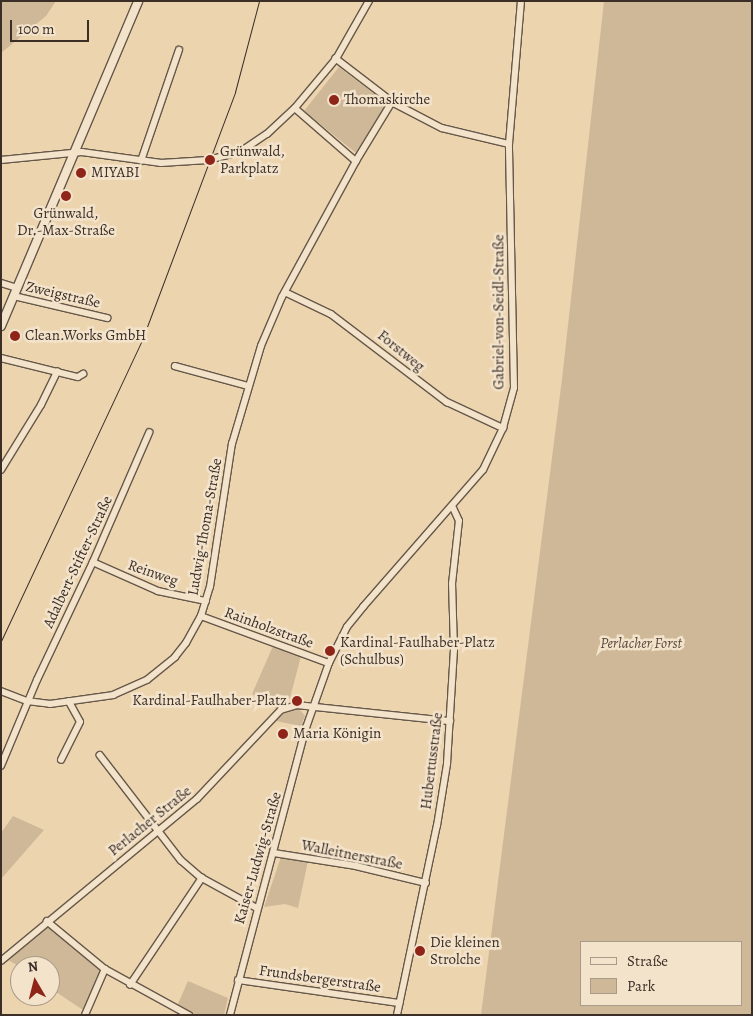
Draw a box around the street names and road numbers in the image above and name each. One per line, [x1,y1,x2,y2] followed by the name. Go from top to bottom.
[490,234,508,390] street label: Gabriel-von-Seidl-Straße
[24,278,102,312] street label: Zweigstraße
[374,327,428,375] street label: Forstweg
[184,457,226,597] street label: Ludwig-Thoma-Straße
[39,493,117,631] street label: Adalbert-Stifter-Straße
[125,556,181,590] street label: Reinweg
[222,604,316,652] street label: Rainholzstraße
[417,711,447,811] street label: Hubertusstraße
[105,782,195,860] street label: Perlacher Straße
[230,790,286,926] street label: Kaiser-Ludwig-Straße
[300,836,404,874] street label: Walleitnerstraße
[258,962,382,996] street label: Frundsbergerstraße

